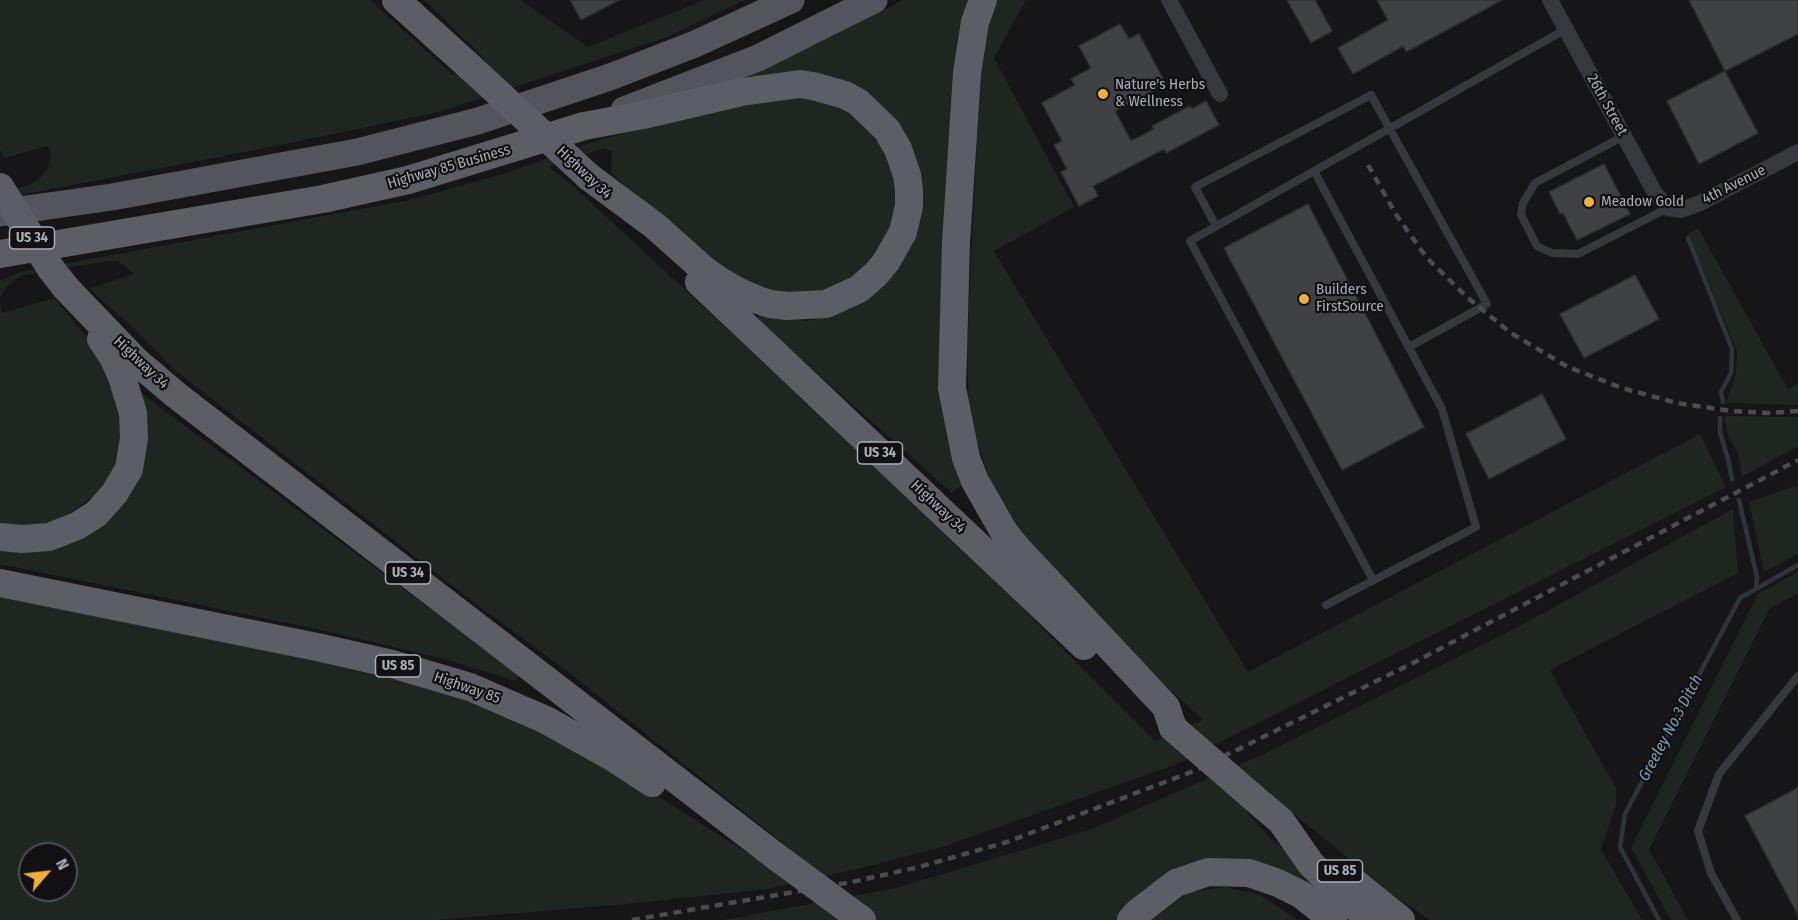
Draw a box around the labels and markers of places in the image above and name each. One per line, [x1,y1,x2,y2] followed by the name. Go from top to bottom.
[1115,76,1205,111] place label: Nature's Herbs & Wellness
[1096,87,1110,101] marker: Nature's Herbs & Wellness
[1601,193,1684,211] place label: Meadow Gold
[1582,195,1596,209] marker: Meadow Gold
[1316,281,1384,316] place label: Builders FirstSource
[1297,292,1311,306] marker: Builders FirstSource

